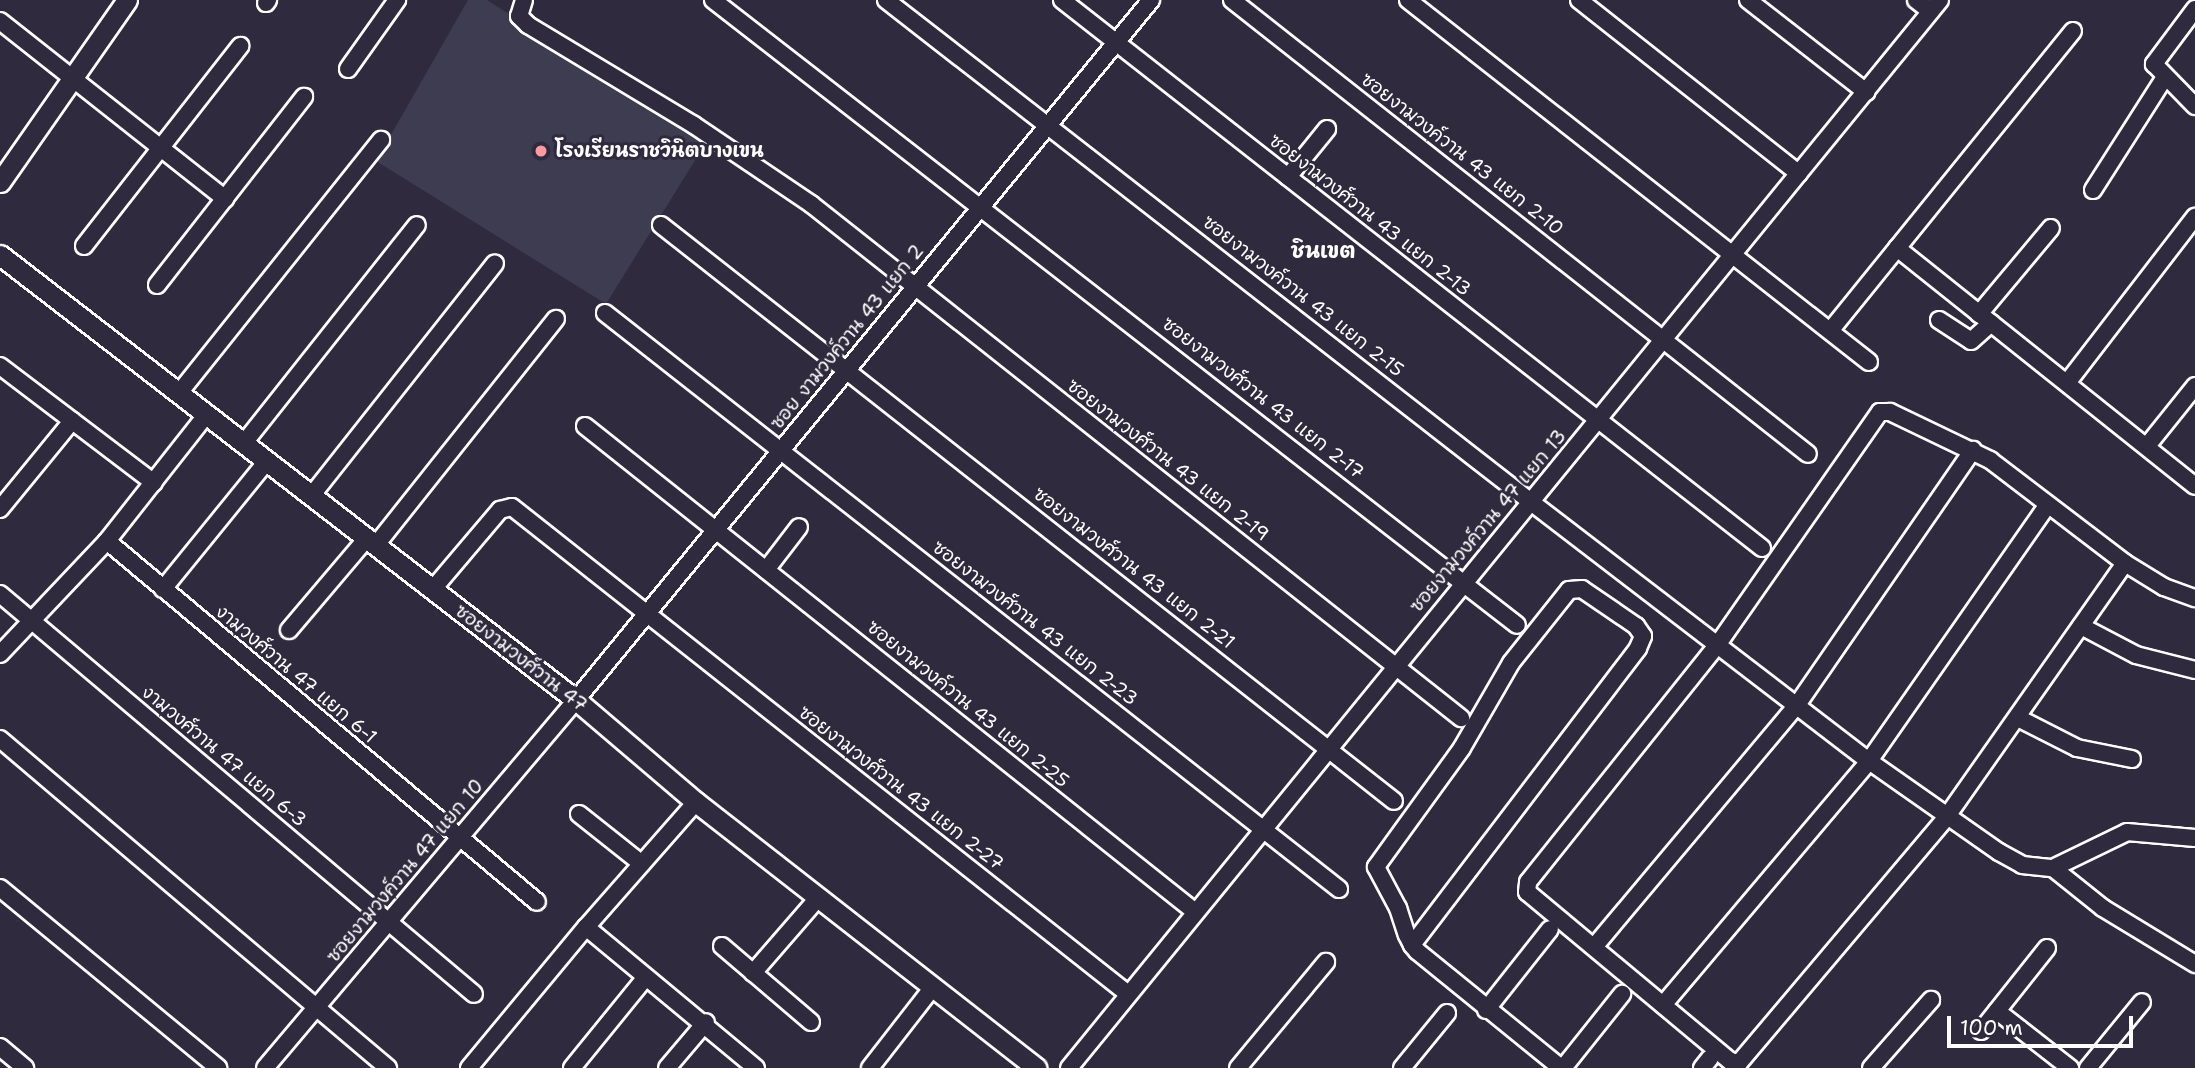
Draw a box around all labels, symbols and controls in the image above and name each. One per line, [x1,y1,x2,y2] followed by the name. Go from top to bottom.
[1356,68,1568,240] street label: ซอยงามวงค์วาน 43 แยก 2-10
[1264,129,1476,301] street label: ซอยงามวงศ์วาน 43 แยก 2-13
[555,140,764,162] place label: โรงเรียนราชวินิตบางเขน
[533,143,549,159] marker: โรงเรียนราชวินิตบางเขน
[1198,210,1408,382] street label: ซอยงามวงค์วาน 43 แยก 2-15
[1291,238,1355,264] district label: ชินเขต
[765,240,929,434] street label: ซอย งามวงค์วาน 43 แยก 2
[1158,312,1368,484] street label: ซอยงามวงศ์วาน 43 แยก 2-17
[1062,374,1274,546] street label: ซอยงามวงศ์วาน 43 แยก 2-19
[1405,425,1571,617] street label: ซอยงามวงค์วาน 47 แยก 13
[1029,482,1239,654] street label: ซอยงามวงศ์วาน 43 แยก 2-21
[928,536,1142,710] street label: ซอยงามวงศ์วาน 43 แยก 2-23
[450,599,592,717] street label: ซอยงามวงศ์วาน 47
[211,600,381,748] street label: งามวงศ์วาน 47 แยก 6-1
[862,615,1074,793] street label: ซอยงามวงค์วาน 43 แยก 2-25
[137,680,311,832] street label: งามวงศ์วาน 47 แยก 6-3
[794,701,1008,875] street label: ซอยงามวงศ์วาน 43 แยก 2-27
[322,775,488,967] street label: ซอยงามวงค์วาน 47 แยก 10
[1950,1002,2136,1046] scale bar
[1960,1014,2023,1042] text: 100 m

